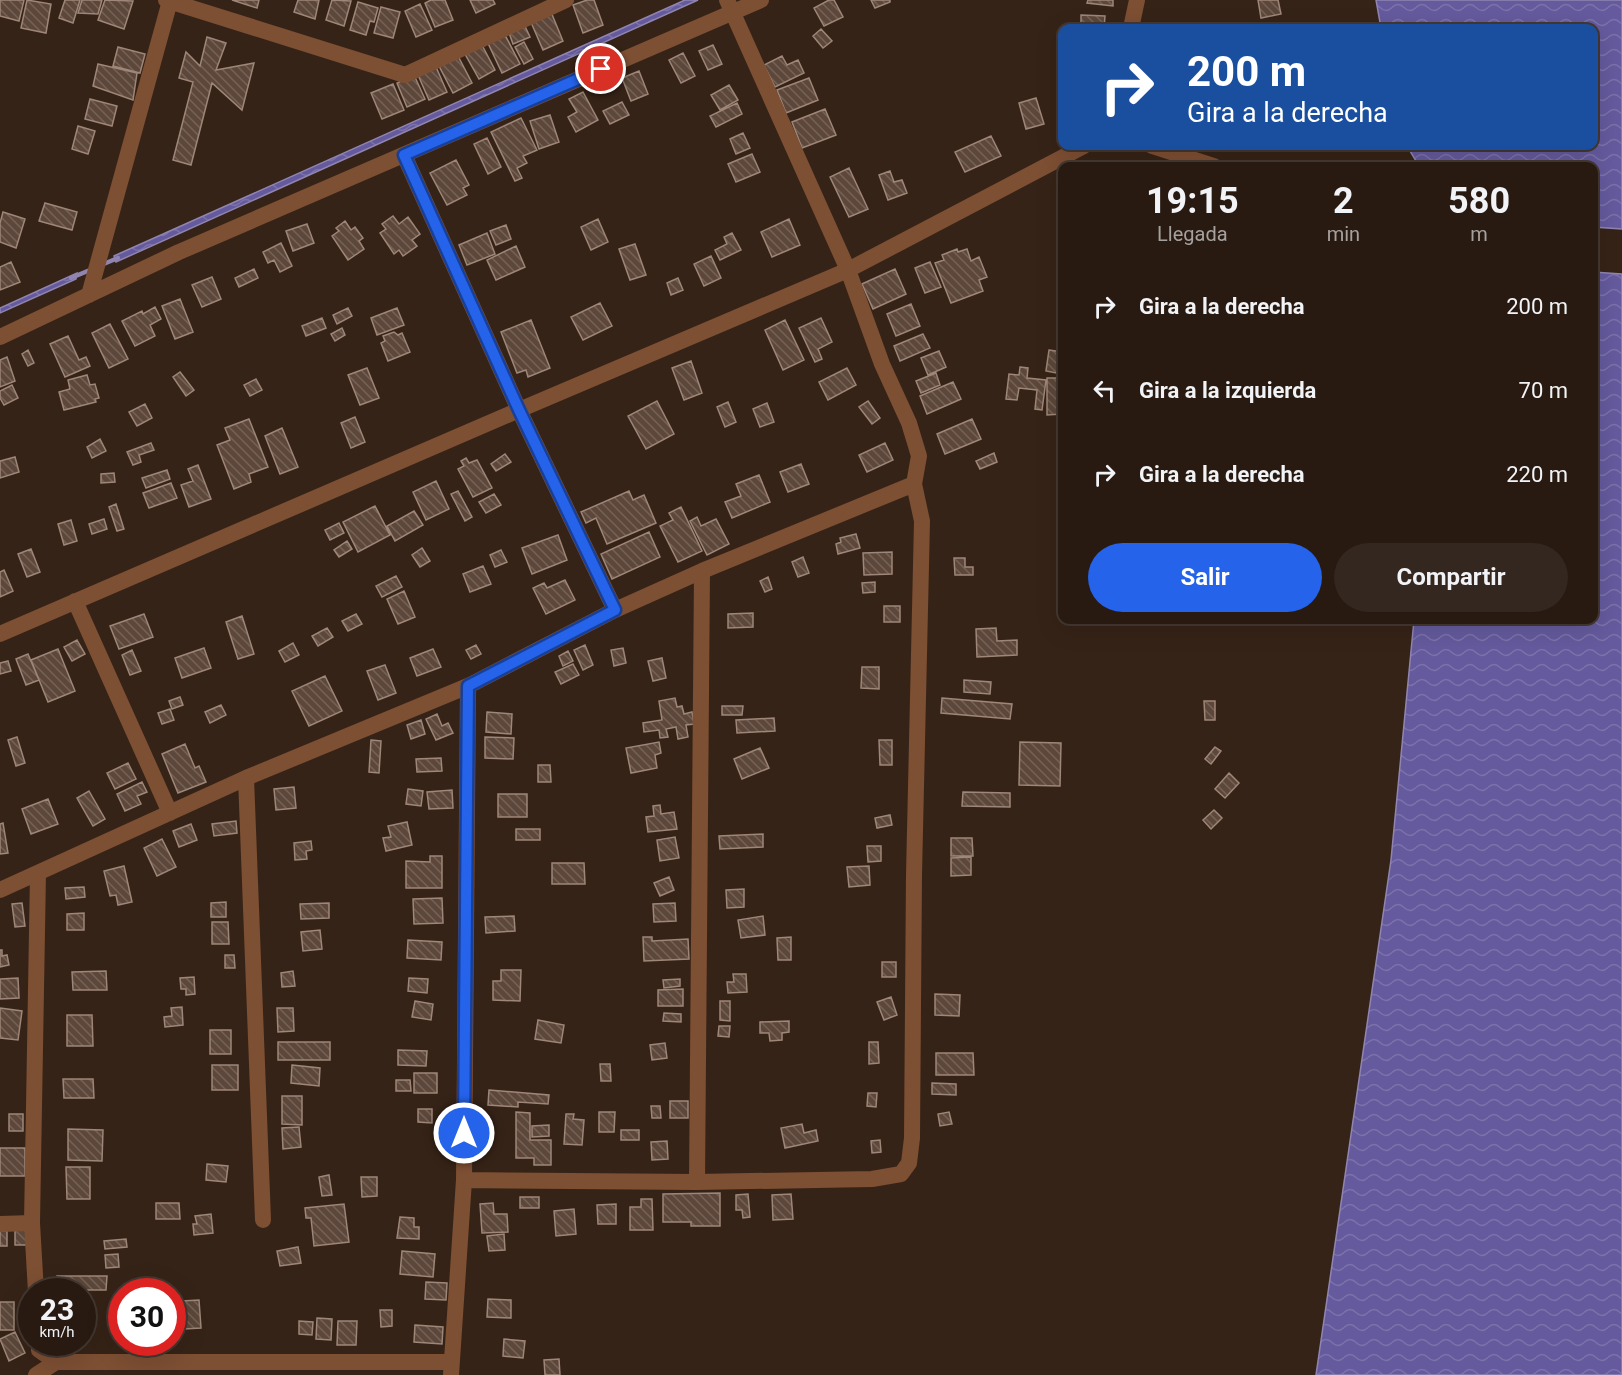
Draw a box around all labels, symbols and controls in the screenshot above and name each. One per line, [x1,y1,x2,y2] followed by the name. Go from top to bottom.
[575,43,626,94] pin
[1187,47,1306,96] text: 200 m
[1088,48,1166,126] icon: right
[584,52,617,85] icon: arrive
[1187,97,1388,129] text: Gira a la derecha
[1146,180,1239,222] text: 19:15
[1333,180,1354,222] text: 2
[1448,180,1510,222] text: 580
[1157,222,1228,246] text: Llegada
[1327,222,1360,246] text: min
[1470,222,1488,246] text: m
[1088,290,1121,323] icon: right
[1139,294,1305,319] text: Gira a la derecha
[1506,294,1568,319] text: 200 m
[1088,374,1121,407] icon: left
[1139,378,1316,403] text: Gira a la izquierda
[1519,378,1568,403] text: 70 m
[1088,458,1121,491] icon: right
[1139,462,1305,487] text: Gira a la derecha
[1506,462,1568,487] text: 220 m
[1088,543,1322,612] button: Salir
[1334,543,1568,612] button: Compartir
[432,1101,496,1165] position arrow
[108,1278,186,1356] speed limit sign: 30
[40,1292,74,1327] text: 23
[39,1323,75,1341] text: km/h

